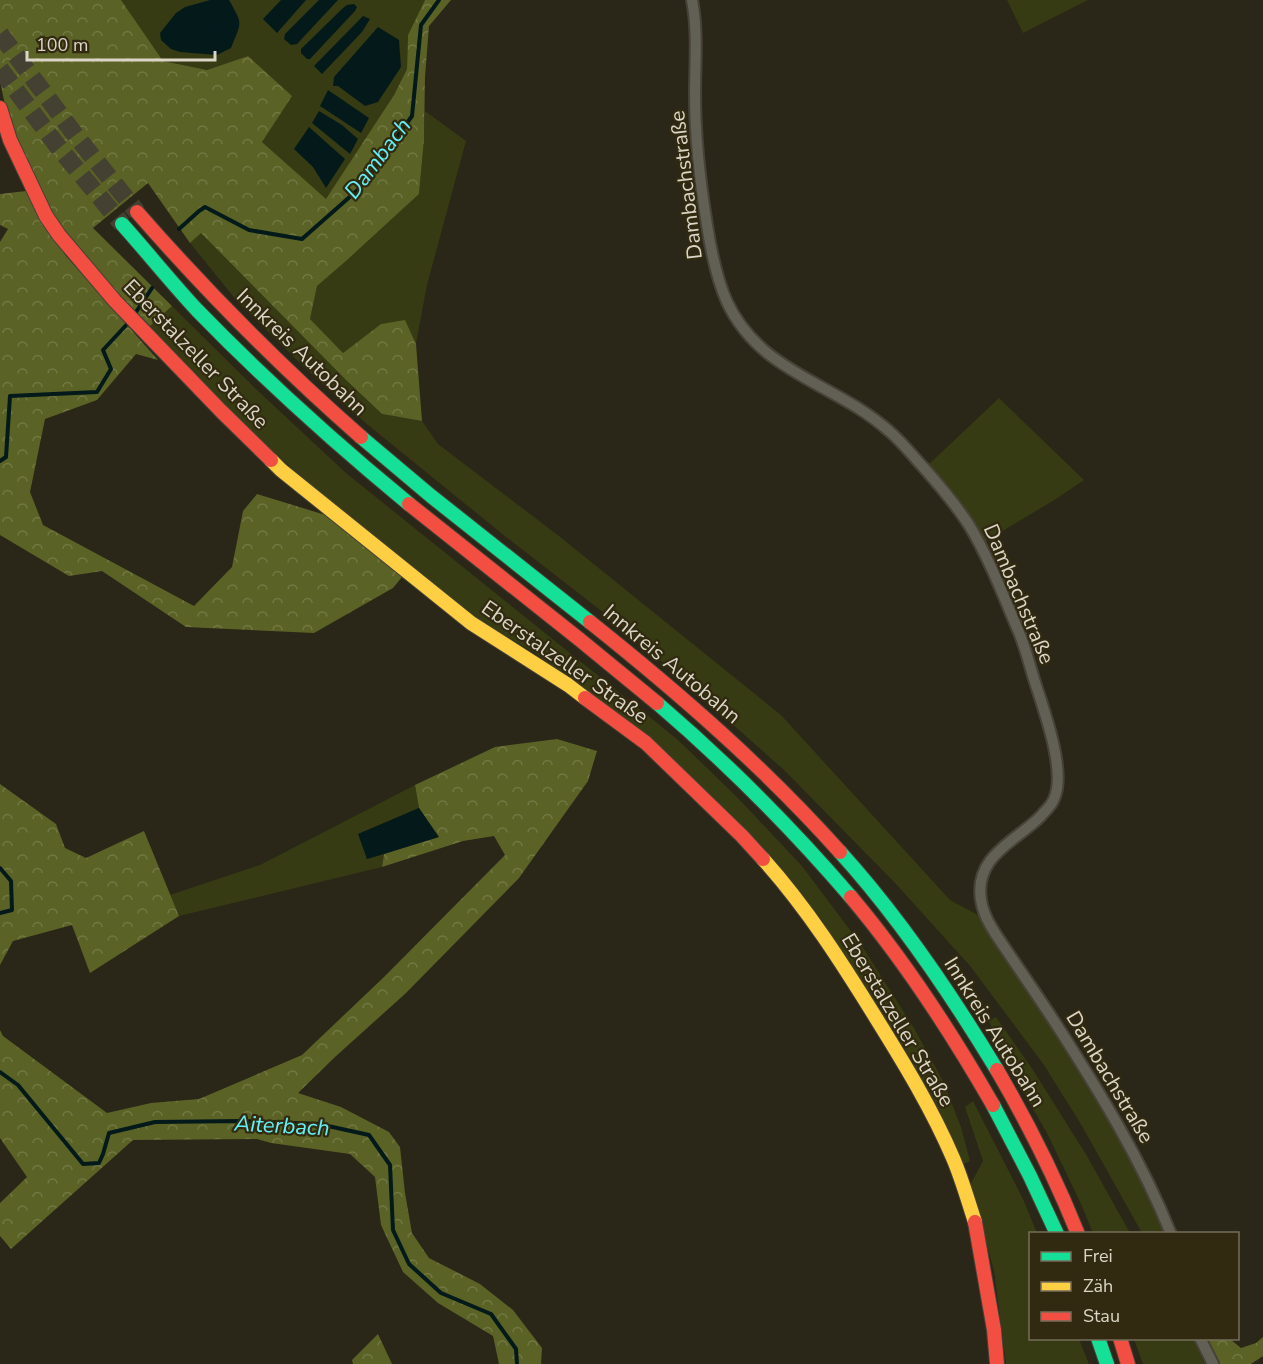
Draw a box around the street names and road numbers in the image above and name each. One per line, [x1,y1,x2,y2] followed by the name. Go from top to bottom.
[663,109,709,261] street label: Dambachstraße
[117,273,275,435] street label: Eberstalzeller Straße
[230,282,374,422] street label: Innkreis Autobahn
[977,520,1061,668] street label: Dambachstraße
[476,594,654,730] street label: Eberstalzeller Straße
[597,598,747,730] street label: Innkreis Autobahn
[835,928,961,1112] street label: Eberstalzeller Straße
[938,952,1052,1112] street label: Innkreis Autobahn
[1059,1006,1161,1148] street label: Dambachstraße

